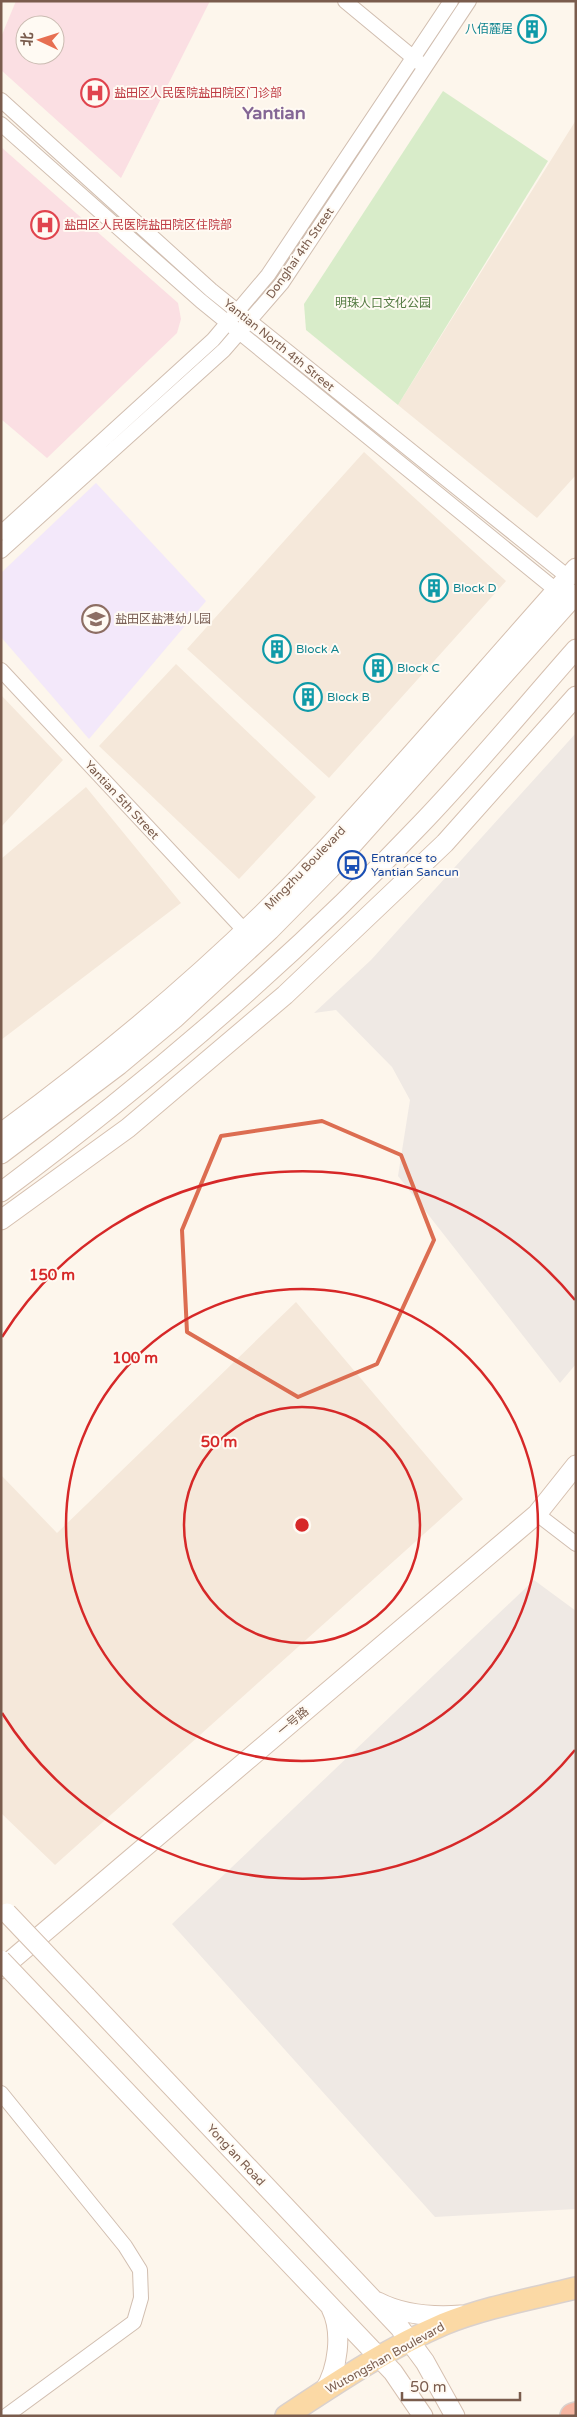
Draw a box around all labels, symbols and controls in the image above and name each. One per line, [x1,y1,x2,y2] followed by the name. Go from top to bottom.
[517,14,547,44] building icon: 八佰麓居
[15,15,65,65] north arrow
[465,22,513,36] place label: 八佰麓居
[19,32,36,47] text: 北
[80,78,110,108] hospital icon: 盐田区人民医院盐田院区门诊部
[114,86,282,100] place label: 盐田区人民医院盐田院区门诊部
[242,102,306,124] district label: Yantian
[263,204,337,301] street label: Donghai 4th Street
[30,210,60,240] hospital icon: 盐田区人民医院盐田院区住院部
[64,218,232,232] place label: 盐田区人民医院盐田院区住院部
[221,296,338,394] street label: Yantian North 4th Street
[335,296,431,310] park label: 明珠人口文化公园
[419,573,449,603] building icon: Block D
[453,581,497,595] place label: Block D
[81,604,111,634] school or university icon: 盐田区盐港幼儿园
[115,612,211,626] place label: 盐田区盐港幼儿园
[262,634,292,664] building icon: Block A
[296,642,340,656] place label: Block A
[363,653,393,683] building icon: Block C
[397,661,440,675] place label: Block C
[293,682,323,712] building icon: Block B
[327,690,370,704] place label: Block B
[82,758,162,842] street label: Yantian 5th Street
[262,823,348,913] street label: Mingzhu Boulevard
[337,850,367,880] bus stop icon: Entrance to Yantian Sancun
[371,851,459,879] place label: Entrance to Yantian Sancun
[29,1266,75,1284] text: 150 m
[112,1349,158,1367] text: 100 m
[201,1433,237,1451] text: 50 m
[293,1516,311,1534] centre of rings
[275,1704,311,1738] street label: 一号路
[204,2121,268,2189] street label: Yong'an Road
[323,2320,447,2396] street label: Wutongshan Boulevard
[402,2370,520,2402] scale bar
[410,2378,447,2396] text: 50 m

